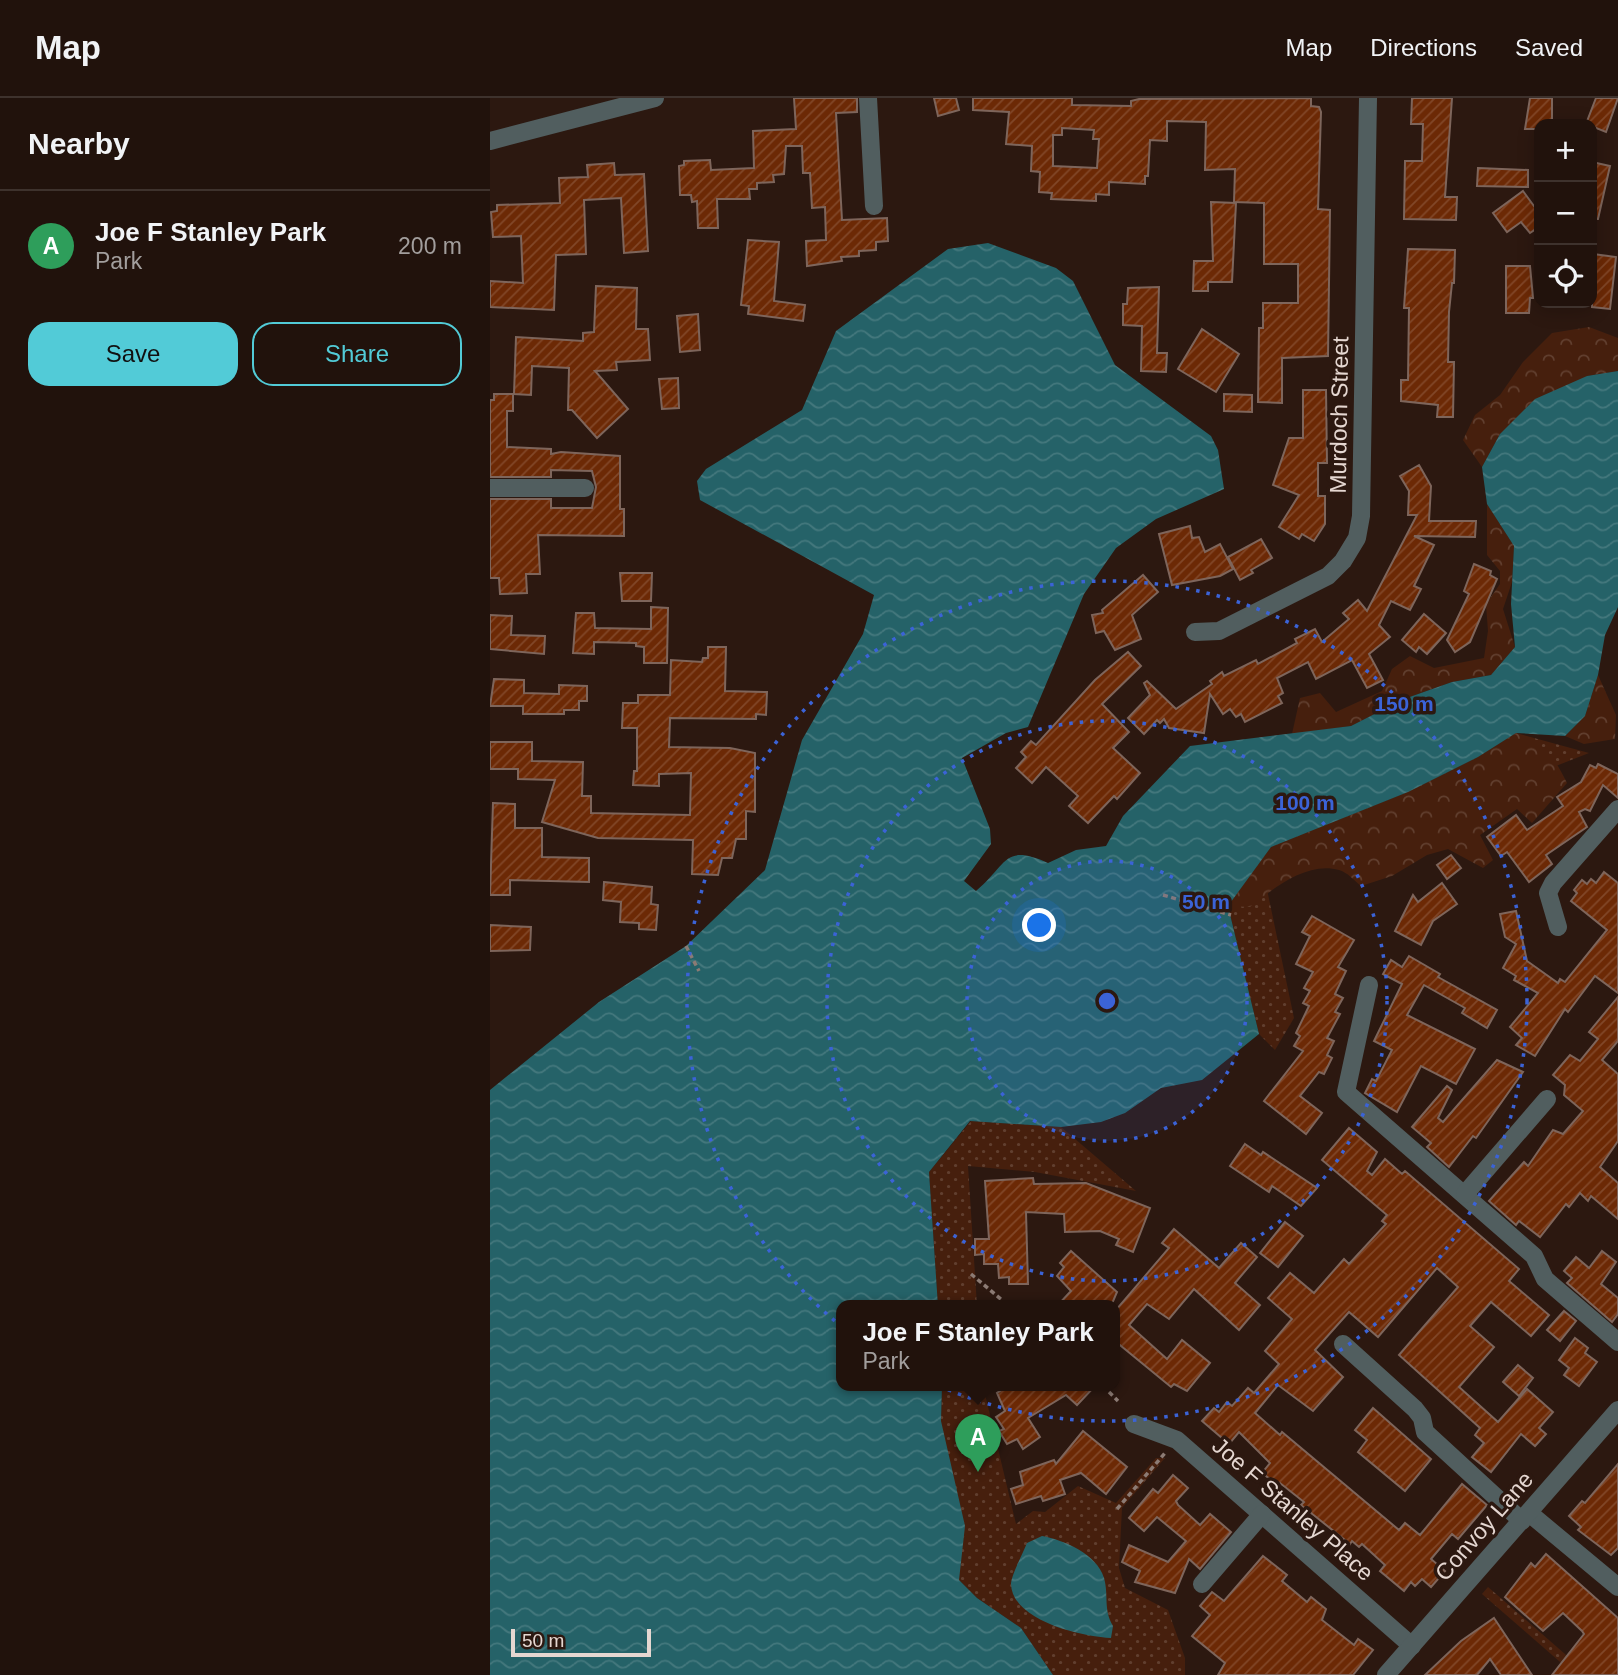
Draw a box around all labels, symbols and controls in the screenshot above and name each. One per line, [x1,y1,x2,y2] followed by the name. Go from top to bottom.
[35,29,101,66] text: Map
[1286,34,1332,61] text: Map
[1370,34,1477,61] text: Directions
[1515,34,1583,61] text: Saved
[1534,119,1597,308] map controls
[1534,119,1597,182] button: +
[28,127,130,160] text: Nearby
[1534,182,1597,245] button: −
[95,217,326,247] text: Joe F Stanley Park
[43,233,59,259] text: A
[398,233,462,259] text: 200 m
[1534,245,1597,308] button: locate
[95,248,142,274] text: Park
[28,322,238,386] button: Save
[252,322,462,386] button: Share
[1325,336,1353,494] street label: Murdoch Street
[1374,692,1434,715] text: 150 m
[1275,791,1335,814] text: 100 m
[1182,890,1230,913] text: 50 m
[1022,908,1056,942] your location
[1095,989,1119,1013] centre of rings
[836,1300,1120,1391] popup
[862,1317,1094,1347] text: Joe F Stanley Park
[862,1348,910,1374] text: Park
[955,1414,1001,1472] pin: A
[1207,1432,1379,1586] street label: Joe F Stanley Place
[1430,1466,1538,1586] street label: Convoy Lane
[511,1626,651,1658] scale bar
[522,1630,564,1651] text: 50 m

